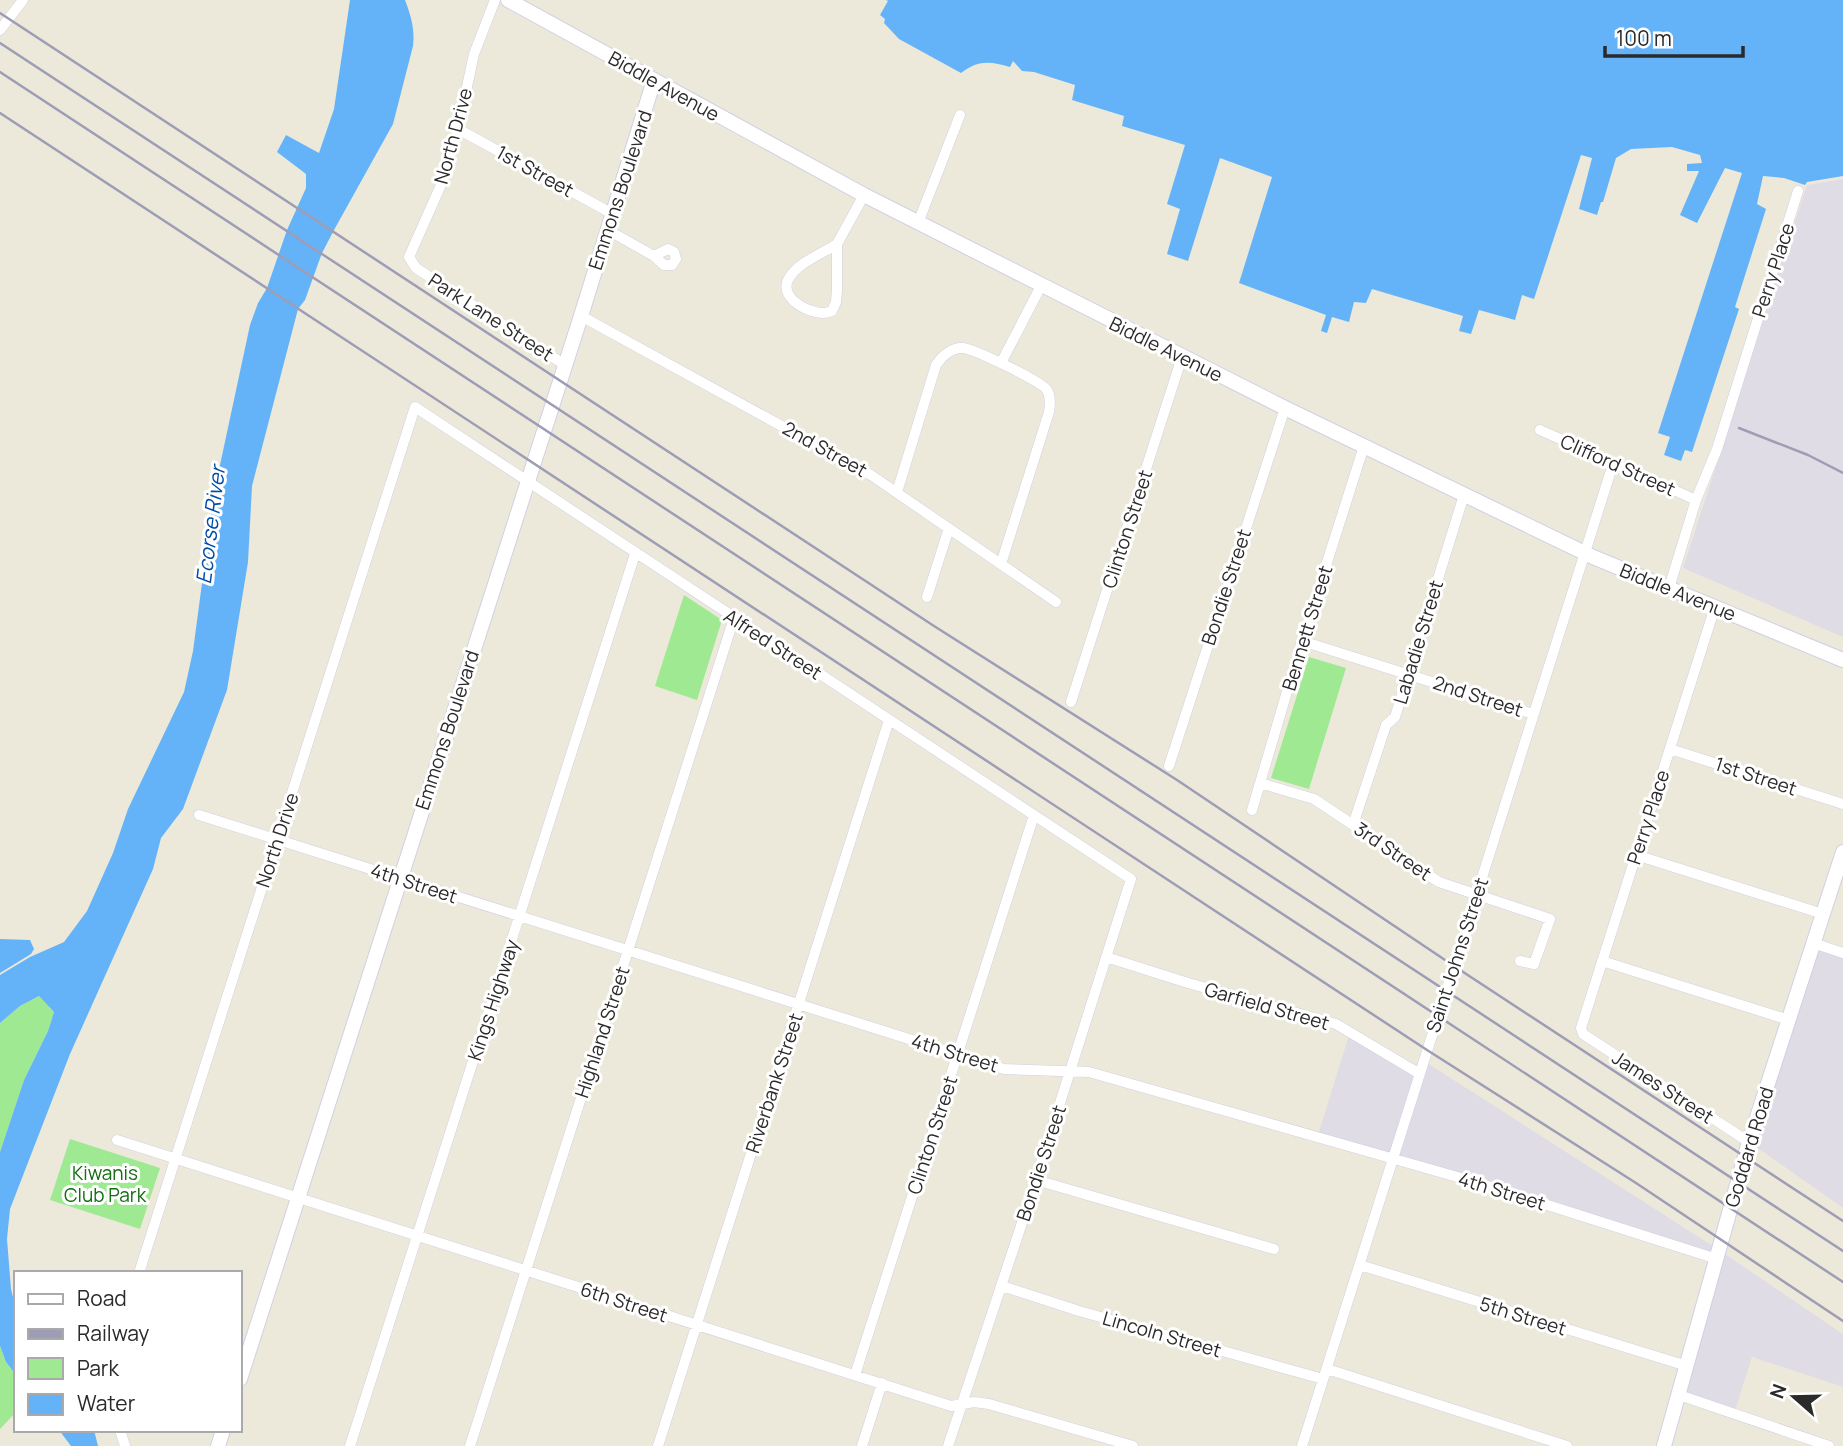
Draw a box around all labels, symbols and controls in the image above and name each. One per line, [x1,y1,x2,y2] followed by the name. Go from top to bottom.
[1605,14,1743,58] scale bar
[1616,24,1672,52] text: 100 m
[604,45,724,127] street label: Biddle Avenue
[428,85,478,187] street label: North Drive
[582,107,658,273] street label: Emmons Boulevard
[492,139,578,203] street label: 1st Street
[1746,220,1800,320] street label: Perry Place
[424,267,558,367] street label: Park Lane Street
[1105,310,1227,388] street label: Biddle Avenue
[778,415,872,483] street label: 2nd Street
[1556,428,1680,502] street label: Clifford Street
[189,462,231,585] water label: Ecorse River
[1096,466,1158,592] street label: Clinton Street
[1195,526,1257,648] street label: Bondie Street
[1616,557,1740,627] street label: Biddle Avenue
[1276,562,1338,694] street label: Bennett Street
[1387,577,1449,707] street label: Labadie Street
[719,603,827,685] street label: Alfred Street
[409,647,485,813] street label: Emmons Boulevard
[1430,669,1526,723] street label: 2nd Street
[1712,751,1800,801] street label: 1st Street
[1621,767,1675,867] street label: Perry Place
[249,789,305,891] street label: North Drive
[1349,816,1437,886] street label: 3rd Street
[367,857,461,909] street label: 4th Street
[1420,874,1494,1036] street label: Saint Johns Street
[461,936,525,1064] street label: Kings Highway
[568,963,636,1101] street label: Highland Street
[1202,976,1332,1036] street label: Garfield Street
[739,1010,809,1156] street label: Riverbank Street
[908,1027,1002,1079] street label: 4th Street
[1607,1044,1719,1130] street label: James Street
[901,1072,963,1198] street label: Clinton Street
[1718,1084,1780,1210] street label: Goddard Road
[1010,1102,1072,1224] street label: Bondie Street
[64,1160,147,1208] park label: Kiwanis Club Park
[1455,1165,1549,1217] street label: 4th Street
[14,1271,242,1432] legend
[577,1276,671,1328] street label: 6th Street
[77,1284,127,1312] text: Road
[1476,1290,1570,1342] street label: 5th Street
[1100,1305,1224,1363] street label: Lincoln Street
[77,1319,149,1347] text: Railway
[77,1354,119,1382] text: Park
[1759,1362,1829,1432] north arrow
[1763,1380,1793,1402] text: N
[77,1389,136,1417] text: Water

